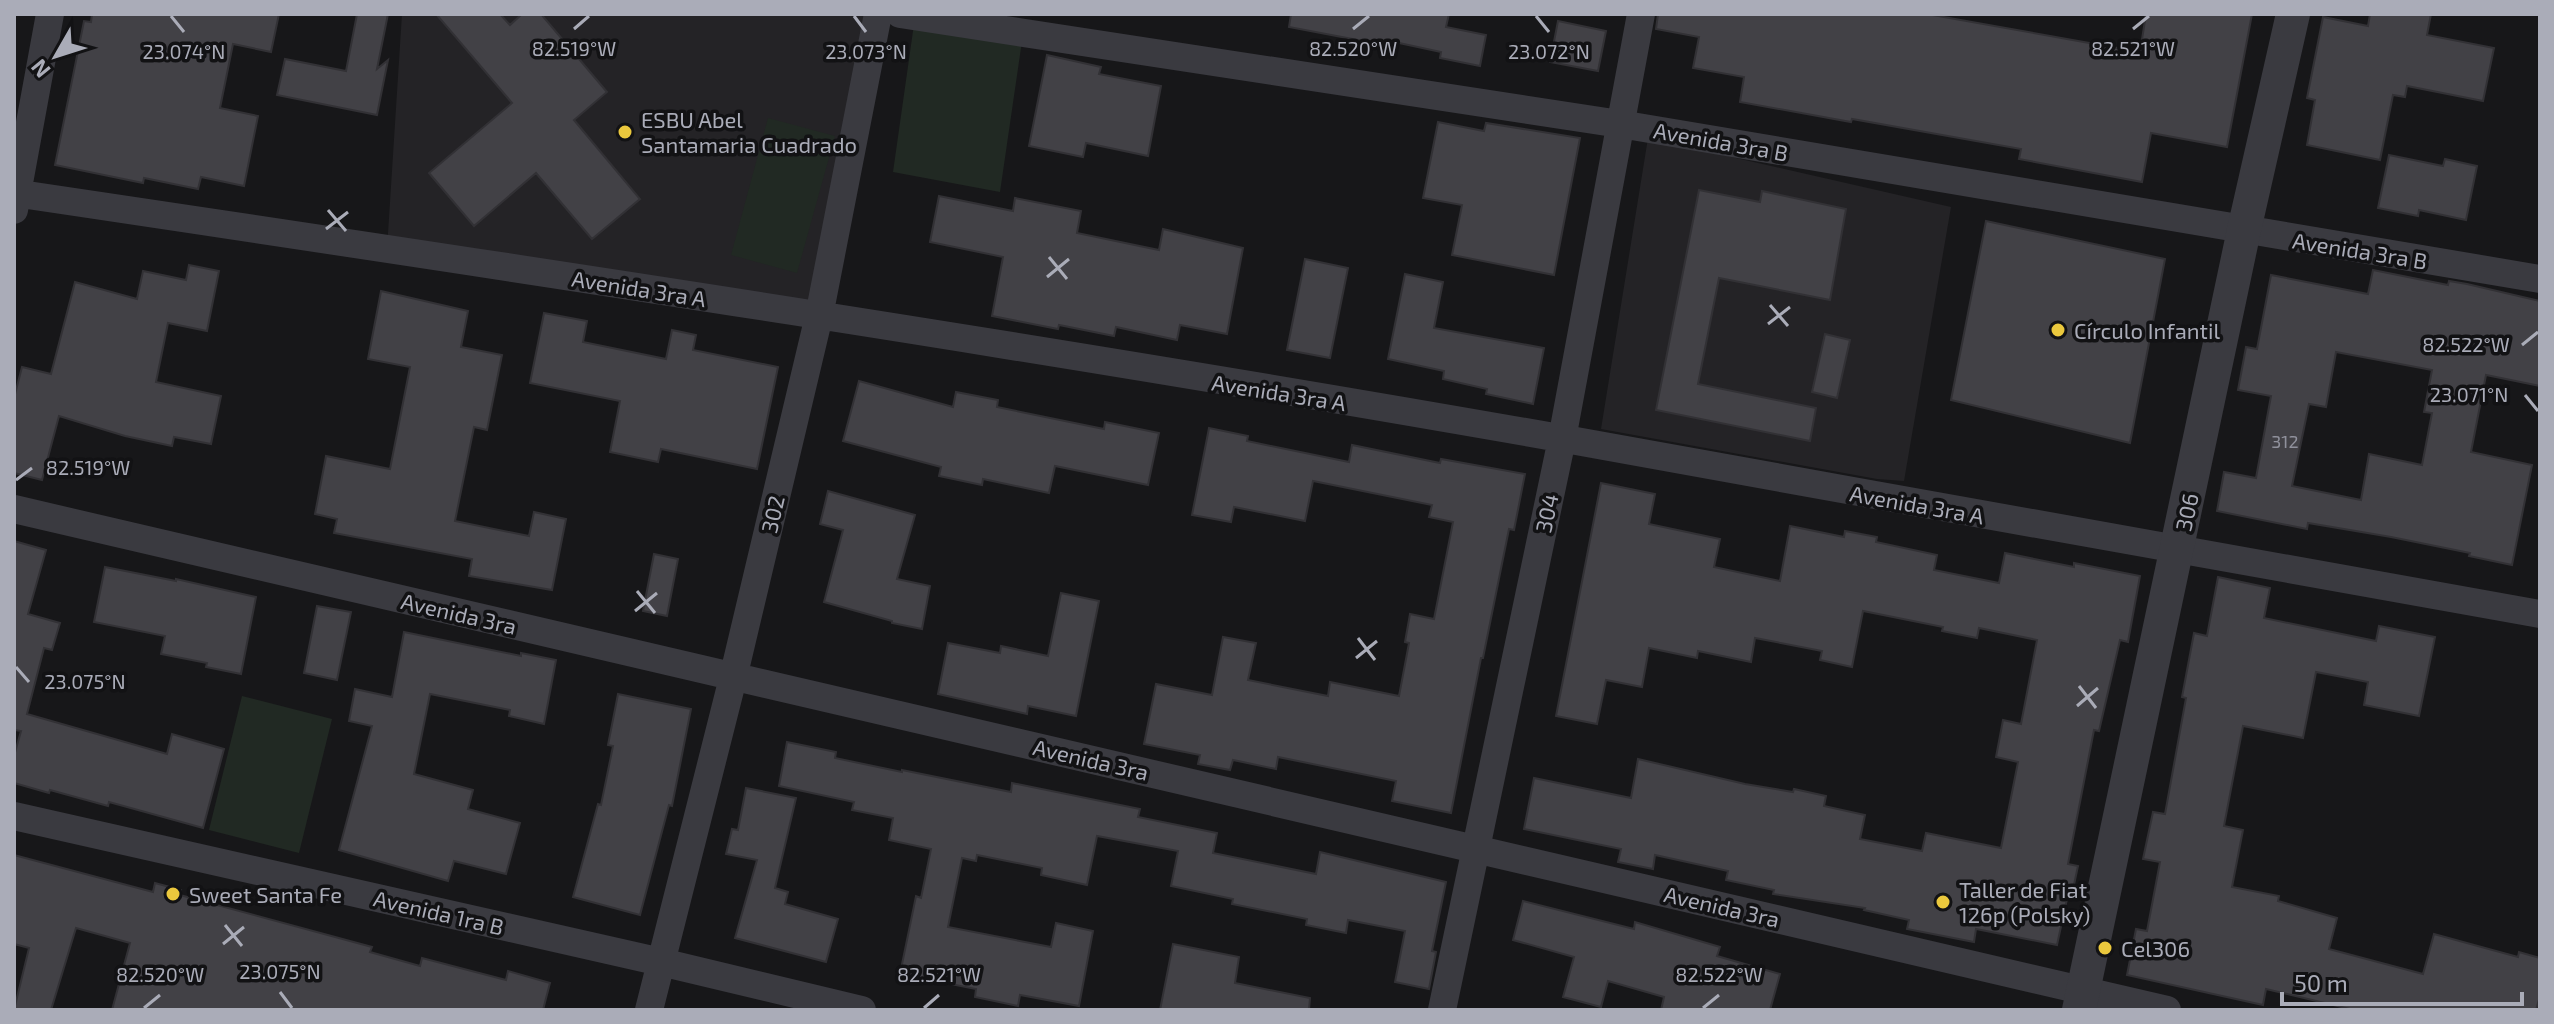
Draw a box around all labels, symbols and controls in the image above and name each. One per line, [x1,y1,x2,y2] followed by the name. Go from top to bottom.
[16,16,96,96] north arrow
[532,36,616,60] text: 82.519°W
[1309,36,1397,60] text: 82.520°W
[2091,36,2175,60] text: 82.521°W
[143,39,225,63] text: 23.074°N
[825,39,907,63] text: 23.073°N
[1508,39,1590,63] text: 23.072°N
[25,55,55,84] text: N
[641,106,857,157] place label: ESBU Abel Santamaria Cuadrado
[1652,116,1790,166] street label: Avenida 3ra B
[616,123,634,141] marker: ESBU Abel Santamaria Cuadrado
[2291,227,2429,273] street label: Avenida 3ra B
[570,265,708,311] street label: Avenida 3ra A
[2074,317,2220,343] place label: Círculo Infantil
[2049,321,2067,339] marker: Círculo Infantil
[2422,332,2510,356] text: 82.522°W
[1210,369,1348,415] street label: Avenida 3ra A
[2430,382,2508,406] text: 23.071°N
[2271,430,2299,452] house number: 312
[46,455,130,479] text: 82.519°W
[1848,479,1986,529] street label: Avenida 3ra A
[1529,491,1563,535] street label: 304
[2169,491,2203,533] street label: 306
[755,493,789,535] street label: 302
[399,587,519,639] street label: Avenida 3ra
[44,669,126,693] text: 23.075°N
[1031,733,1151,785] street label: Avenida 3ra
[1959,876,2090,927] place label: Taller de Fiat 126p (Polsky)
[1662,880,1782,932] street label: Avenida 3ra
[189,881,342,907] place label: Sweet Santa Fe
[371,884,507,940] street label: Avenida 1ra B
[164,885,182,903] marker: Sweet Santa Fe
[1934,893,1952,911] marker: Taller de Fiat 126p (Polsky)
[2121,935,2190,961] place label: Cel306
[2096,939,2114,957] marker: Cel306
[2282,956,2522,1006] scale bar
[239,959,321,983] text: 23.075°N
[116,962,204,986] text: 82.520°W
[897,962,981,986] text: 82.521°W
[1675,962,1763,986] text: 82.522°W
[2294,968,2348,997] text: 50 m

